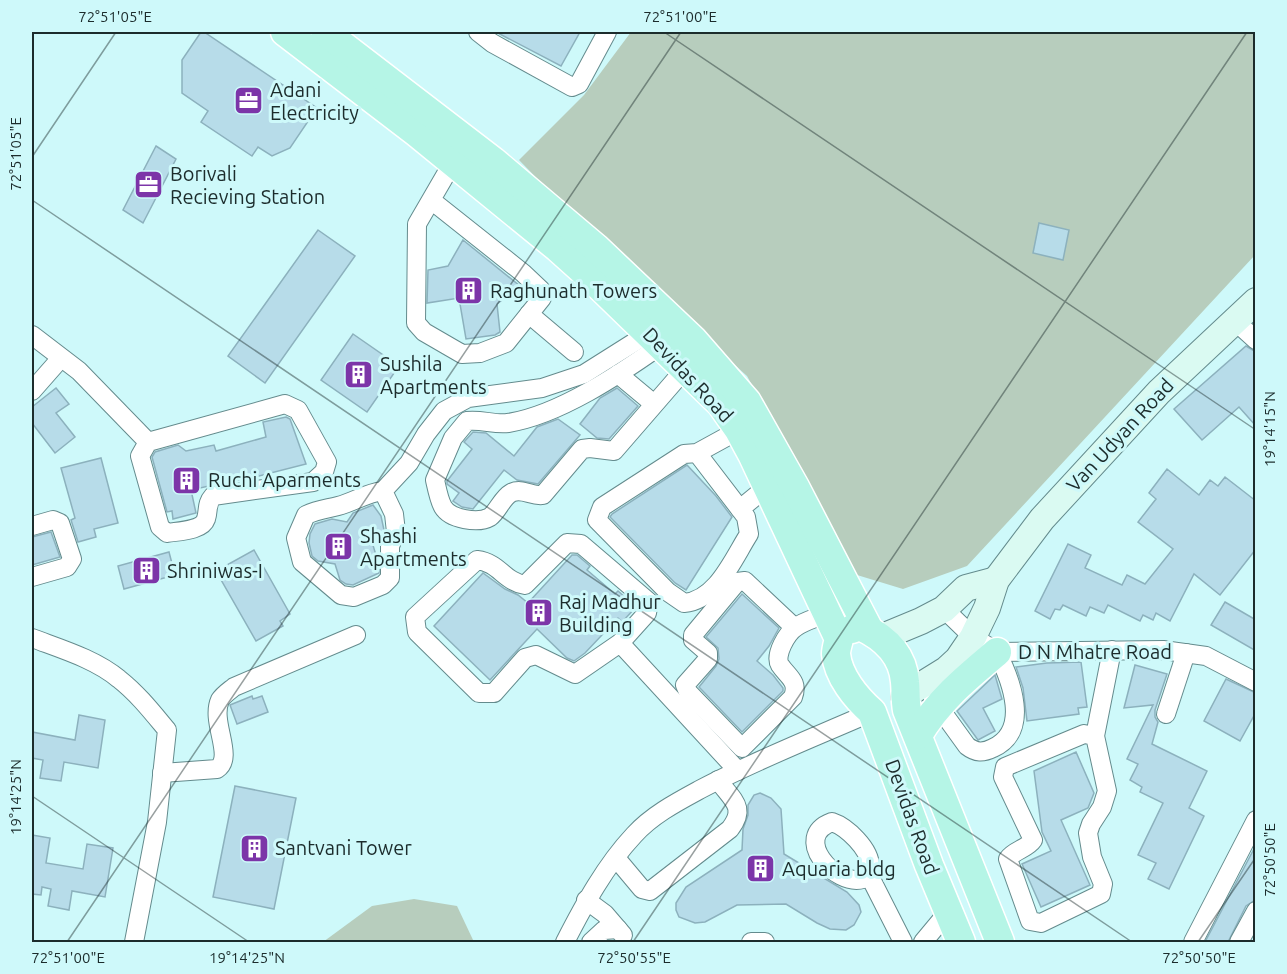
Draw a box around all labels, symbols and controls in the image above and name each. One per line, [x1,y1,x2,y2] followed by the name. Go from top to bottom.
[78,8,152,25] text: 72°51'05"E
[643,8,717,25] text: 72°51'00"E
[270,78,359,124] place label: Adani Electricity
[233,85,265,117] office icon: Adani Electricity
[7,117,24,191] text: 72°51'05"E
[170,162,325,208] place label: Borivali Recieving Station
[133,169,165,201] office icon: Borivali Recieving Station
[453,275,485,307] building icon: Raghunath Towers
[490,279,657,302] place label: Raghunath Towers
[639,323,738,427] street label: Devidas Road
[380,352,487,398] place label: Sushila Apartments
[343,359,375,391] building icon: Sushila Apartments
[1061,373,1178,496] street label: Van Udyan Road
[1261,391,1278,467] text: 19°14'15"N
[171,464,203,496] building icon: Ruchi Aparments
[208,468,361,491] place label: Ruchi Aparments
[360,524,467,570] place label: Shashi Apartments
[323,531,355,563] building icon: Shashi Apartments
[130,555,162,587] building icon: Shriniwas-I
[167,559,263,582] place label: Shriniwas-I
[559,590,661,636] place label: Raj Madhur Building
[522,597,554,629] building icon: Raj Madhur Building
[1018,640,1172,663] street label: D N Mhatre Road
[881,756,944,878] street label: Devidas Road
[7,759,24,835] text: 19°14'25"N
[1261,823,1278,897] text: 72°50'50"E
[238,832,270,864] building icon: Santvani Tower
[275,836,412,859] place label: Santvani Tower
[745,853,777,885] building icon: Aquaria bldg
[782,857,896,880] place label: Aquaria bldg
[31,949,105,966] text: 72°51'00"E
[209,949,285,966] text: 19°14'25"N
[597,949,671,966] text: 72°50'55"E
[1162,949,1236,966] text: 72°50'50"E

